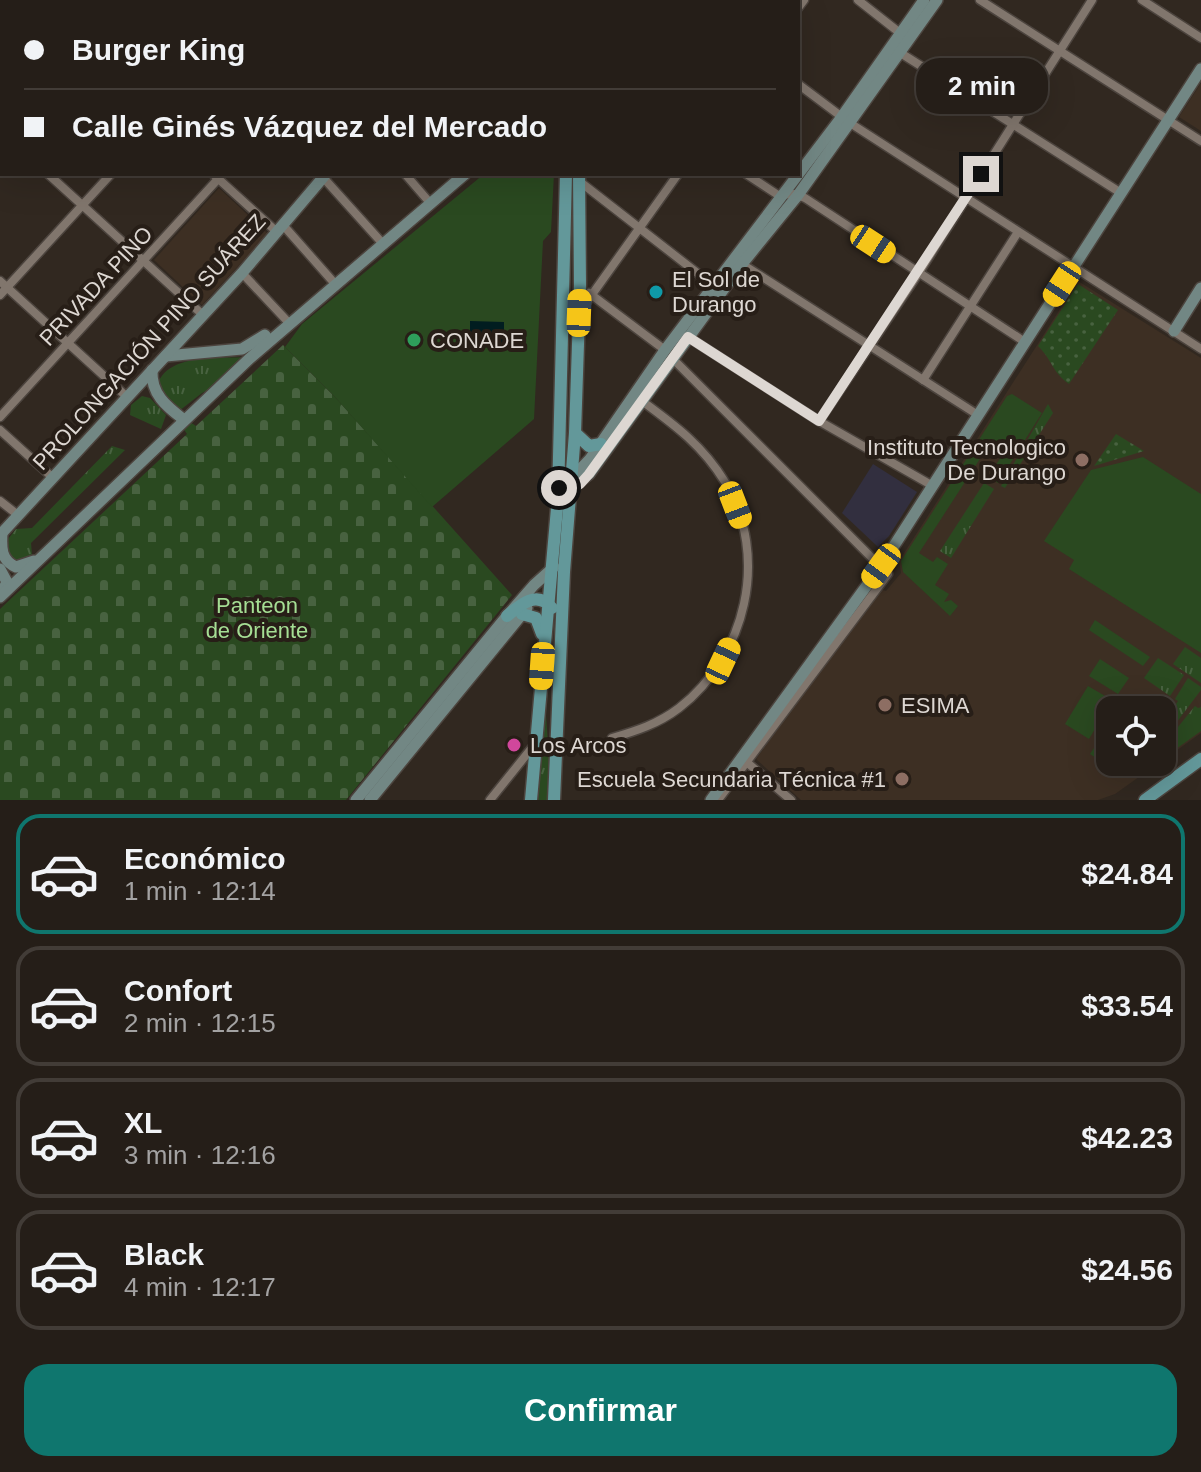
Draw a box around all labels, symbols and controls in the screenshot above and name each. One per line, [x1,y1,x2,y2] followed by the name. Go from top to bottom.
[72,33,245,66] text: Burger King
[915,58,1047,114] callout: 2 min
[948,71,1016,101] text: 2 min
[72,110,547,143] text: Calle Ginés Vázquez del Mercado
[963,156,999,192] route end
[28,209,270,475] street label: PROLONGACIÓN PINO SUÁREZ
[34,221,158,351] street label: PRIVADA PINO
[846,221,900,267] car
[1039,257,1085,311] car
[672,267,760,317] place label: El Sol de Durango
[647,283,665,301] marker: El Sol de Durango
[566,289,592,337] car
[430,328,524,353] place label: CONADE
[405,331,423,349] marker: CONADE
[867,435,1066,485] place label: Instituto Tecnologico De Durango
[1073,451,1091,469] marker: Instituto Tecnologico De Durango
[541,470,577,506] route start
[715,478,755,532] car
[857,540,905,592] car
[206,593,308,643] park label: Panteon de Oriente
[702,634,744,688] car
[528,641,556,691] car
[901,693,970,718] place label: ESIMA
[876,696,894,714] marker: ESIMA
[1096,696,1176,776] map controls
[1096,696,1176,776] button: locate
[530,733,627,758] place label: Los Arcos
[505,736,523,754] marker: Los Arcos
[577,767,886,792] place label: Escuela Secundaria Técnica #1
[893,770,911,788] marker: Escuela Secundaria Técnica #1
[28,838,100,910] icon: car
[124,842,286,875] text: Económico
[1081,857,1173,890] text: $24.84
[124,876,276,906] text: 1 min · 12:14
[28,970,100,1042] icon: car
[124,974,232,1007] text: Confort
[1081,989,1173,1022] text: $33.54
[124,1008,276,1038] text: 2 min · 12:15
[28,1102,100,1174] icon: car
[124,1106,162,1139] text: XL
[1081,1121,1173,1154] text: $42.23
[124,1140,276,1170] text: 3 min · 12:16
[28,1234,100,1306] icon: car
[124,1238,204,1271] text: Black
[1081,1253,1173,1286] text: $24.56
[124,1272,276,1302] text: 4 min · 12:17
[24,1364,1177,1456] button: Confirmar

